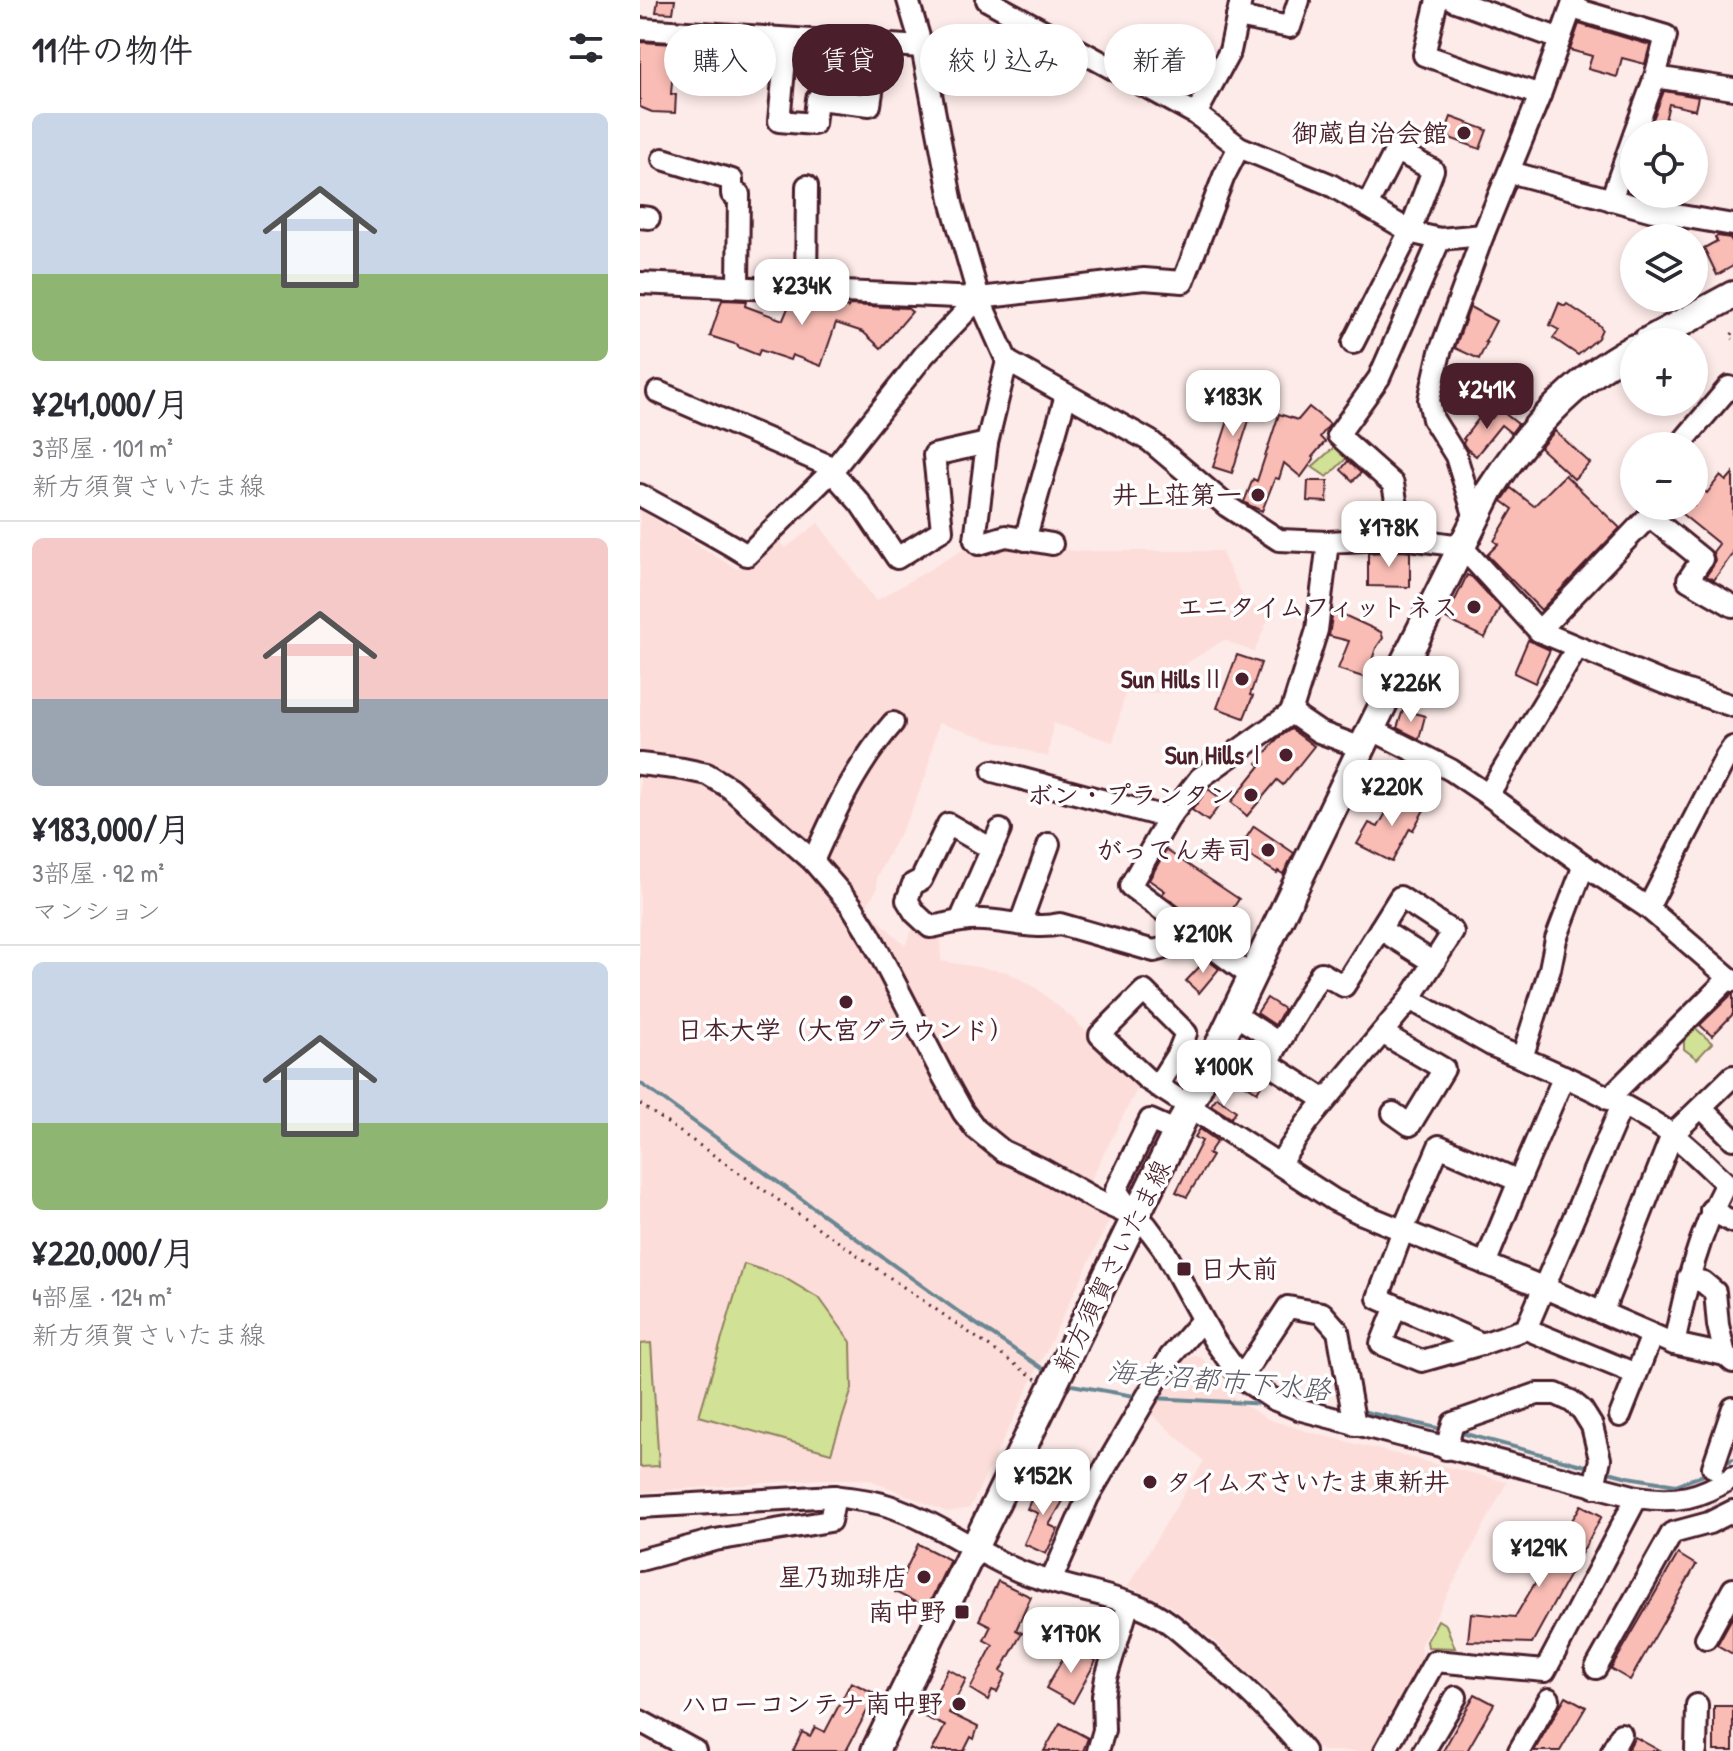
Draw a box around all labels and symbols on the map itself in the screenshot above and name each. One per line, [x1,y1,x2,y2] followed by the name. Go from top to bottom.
[1292,115,1448,150] place label: 御蔵自治会館
[1455,124,1473,142] marker: 御蔵自治会館
[746,259,858,327] pin: ¥234K
[1431,363,1543,431] pin: ¥241K
[1177,370,1289,438] pin: ¥183K
[1112,477,1242,512] place label: 井上荘第一
[1249,486,1267,504] marker: 井上荘第一
[1333,501,1445,569] pin: ¥178K
[1177,589,1458,624] place label: エニタイムフィットネス
[1465,598,1483,616] marker: エニタイムフィットネス
[1355,656,1467,724] pin: ¥226K
[1121,661,1226,696] place label: Sun HillsⅡ
[1233,670,1251,688] marker: Sun HillsⅡ
[1165,737,1270,772] place label: Sun HillsⅠ
[1277,746,1295,764] marker: Sun HillsⅠ
[1336,760,1448,828] pin: ¥220K
[1027,777,1235,812] place label: ボン・プランタン
[1242,786,1260,804] marker: ボン・プランタン
[1096,832,1252,867] place label: がってん寿司
[1259,841,1277,859] marker: がってん寿司
[1147,907,1259,975] pin: ¥210K
[837,993,855,1011] marker: 日本大学（大宮グラウンド）
[677,1012,1015,1047] place label: 日本大学（大宮グラウンド）
[1168,1040,1280,1108] pin: ¥100K
[1045,1153,1178,1378] street label: 新方須賀さいたま線
[1200,1251,1278,1286] place label: 日大前
[1175,1260,1193,1278] marker: 日大前
[1106,1351,1334,1409] water label: 海老沼都市下水路
[987,1449,1099,1517] pin: ¥152K
[1166,1464,1449,1499] place label: タイムズさいたま東新井
[1141,1473,1159,1491] marker: タイムズさいたま東新井
[1483,1521,1595,1589] pin: ¥129K
[778,1559,908,1594] place label: 星乃珈琲店
[915,1568,933,1586] marker: 星乃珈琲店
[868,1594,946,1629] place label: 南中野
[953,1603,971,1621] marker: 南中野
[1015,1607,1127,1675] pin: ¥170K
[681,1686,943,1721] place label: ハローコンテナ南中野
[950,1695,968,1713] marker: ハローコンテナ南中野

